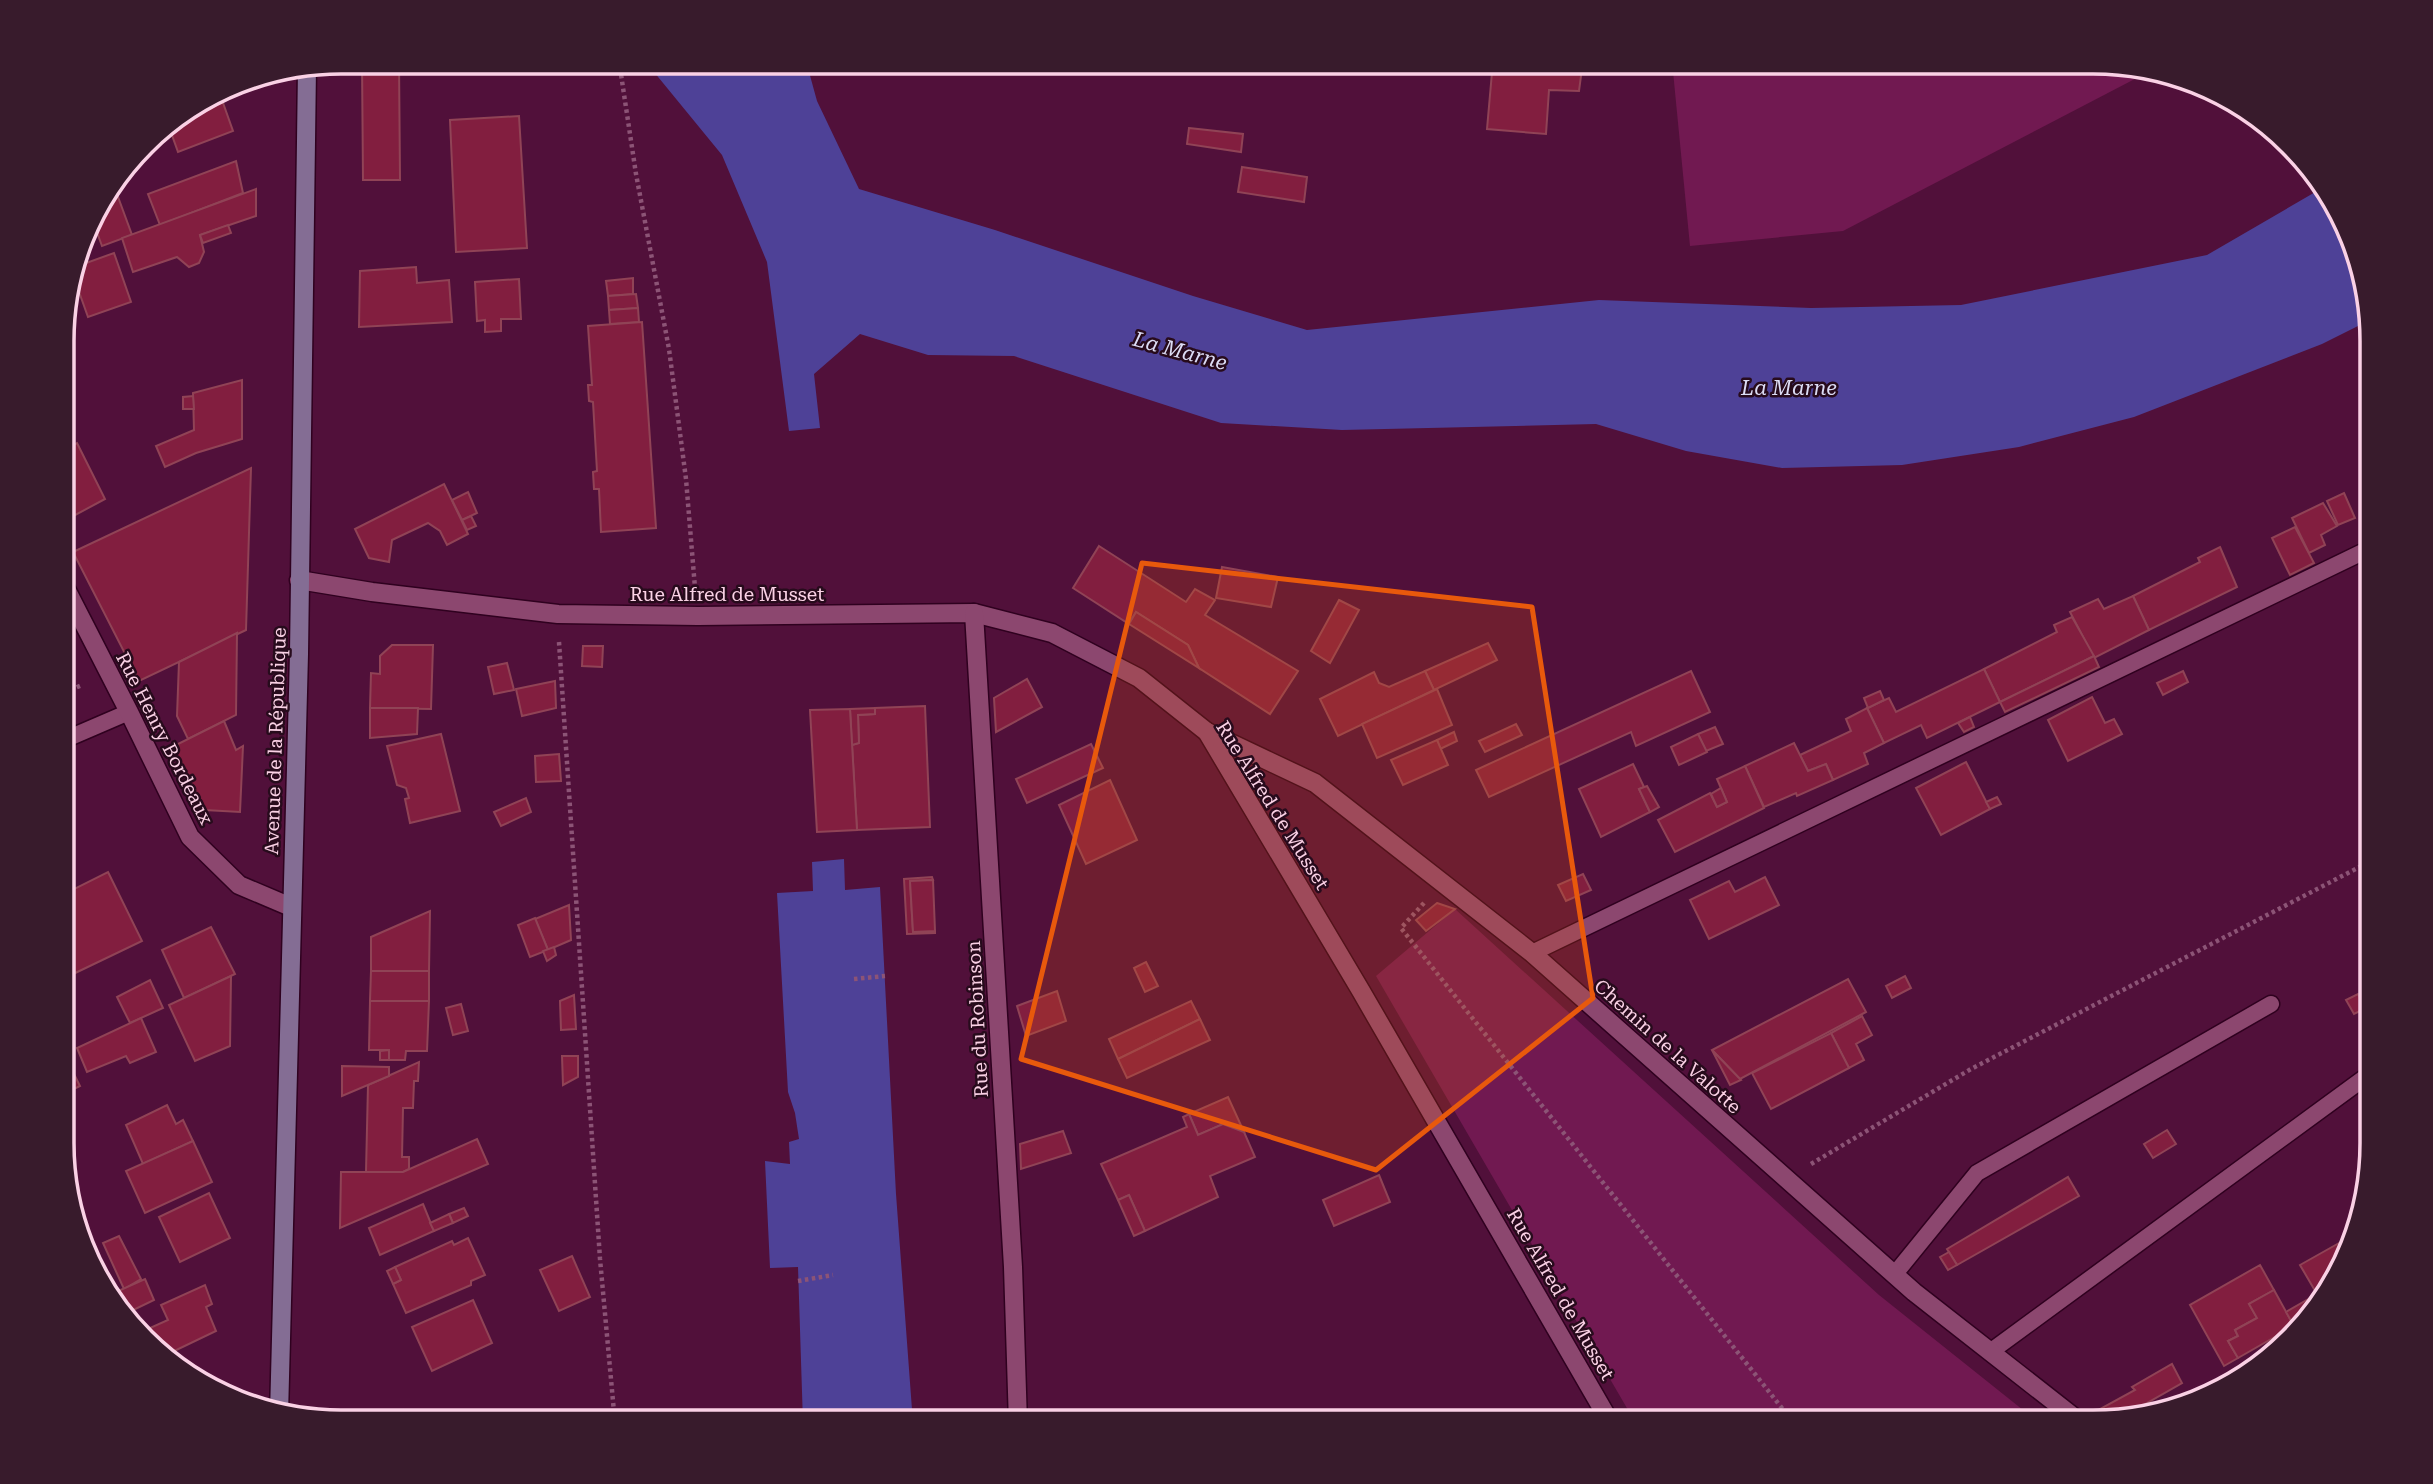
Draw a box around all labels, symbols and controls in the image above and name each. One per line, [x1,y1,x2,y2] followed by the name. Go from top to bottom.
[1130,327,1229,375] water label: La Marne
[1740,376,1837,400] water label: La Marne
[630,583,824,606] street label: Rue Alfred de Musset
[260,627,291,855] street label: Avenue de la République
[111,648,218,828] street label: Rue Henry Bordeaux
[1211,717,1334,894] street label: Rue Alfred de Musset
[962,940,993,1098] street label: Rue du Robinson
[1589,974,1746,1118] street label: Chemin de la Valotte
[1502,1204,1619,1384] street label: Rue Alfred de Musset

